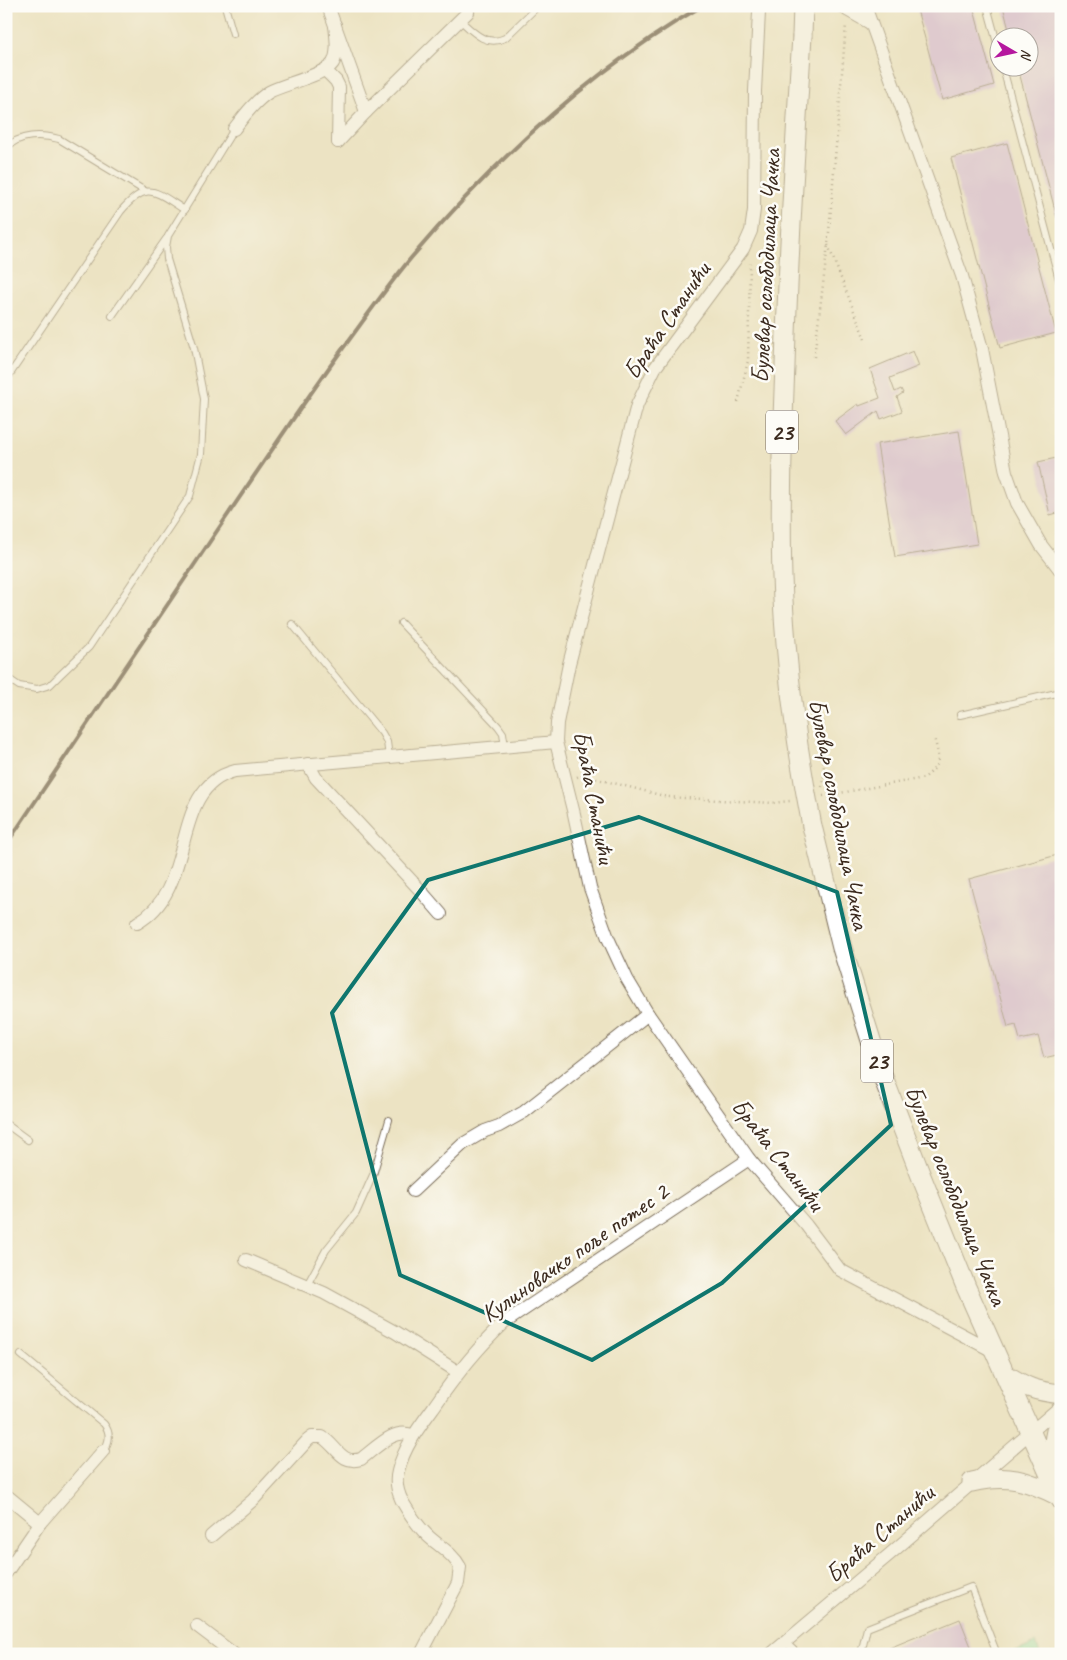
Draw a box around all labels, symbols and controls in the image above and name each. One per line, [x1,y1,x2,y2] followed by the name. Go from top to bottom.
[990,28,1040,78] north arrow
[1017,48,1035,62] text: N
[744,146,788,384] street label: Булевар ослободилаца Чачка
[616,254,719,385] street label: Браћа Станићи
[766,411,798,454] road number: 23
[801,696,877,934] street label: Булевар ослободилаца Чачка
[565,728,623,868] street label: Браћа Станићи
[861,1040,893,1082] road number: 23
[897,1081,1016,1312] street label: Булевар ослободилаца Чачка
[724,1092,833,1219] street label: Браћа Станићи
[474,1175,676,1330] street label: Кулиновачко поље потес 2
[818,1476,942,1590] street label: Браћа Станићи

